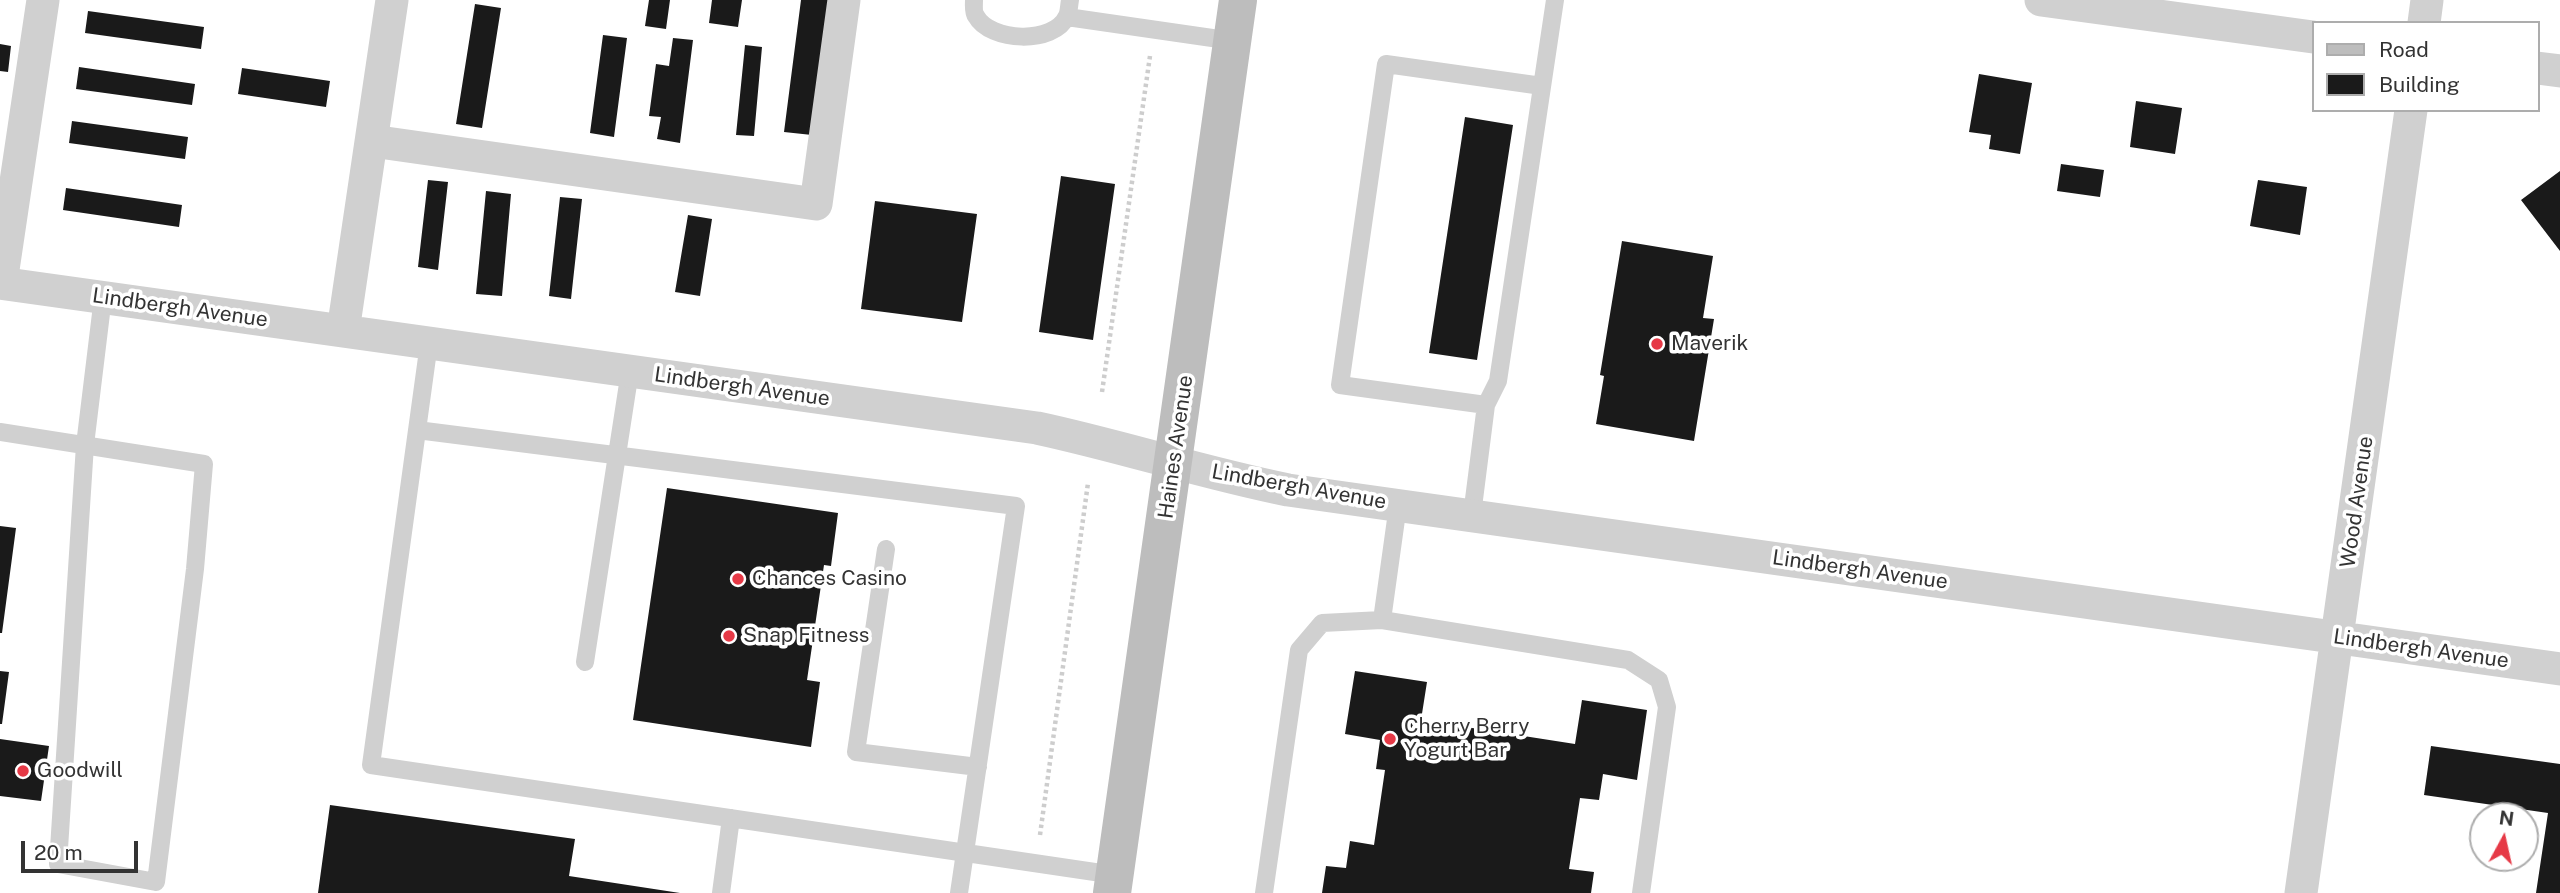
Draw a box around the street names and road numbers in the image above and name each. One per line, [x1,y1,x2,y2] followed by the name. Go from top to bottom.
[91,283,269,333] street label: Lindbergh Avenue
[653,362,831,412] street label: Lindbergh Avenue
[1153,374,1199,520] street label: Haines Avenue
[2335,435,2379,569] street label: Wood Avenue
[1210,459,1388,515] street label: Lindbergh Avenue
[1771,545,1949,595] street label: Lindbergh Avenue
[2332,624,2510,674] street label: Lindbergh Avenue

